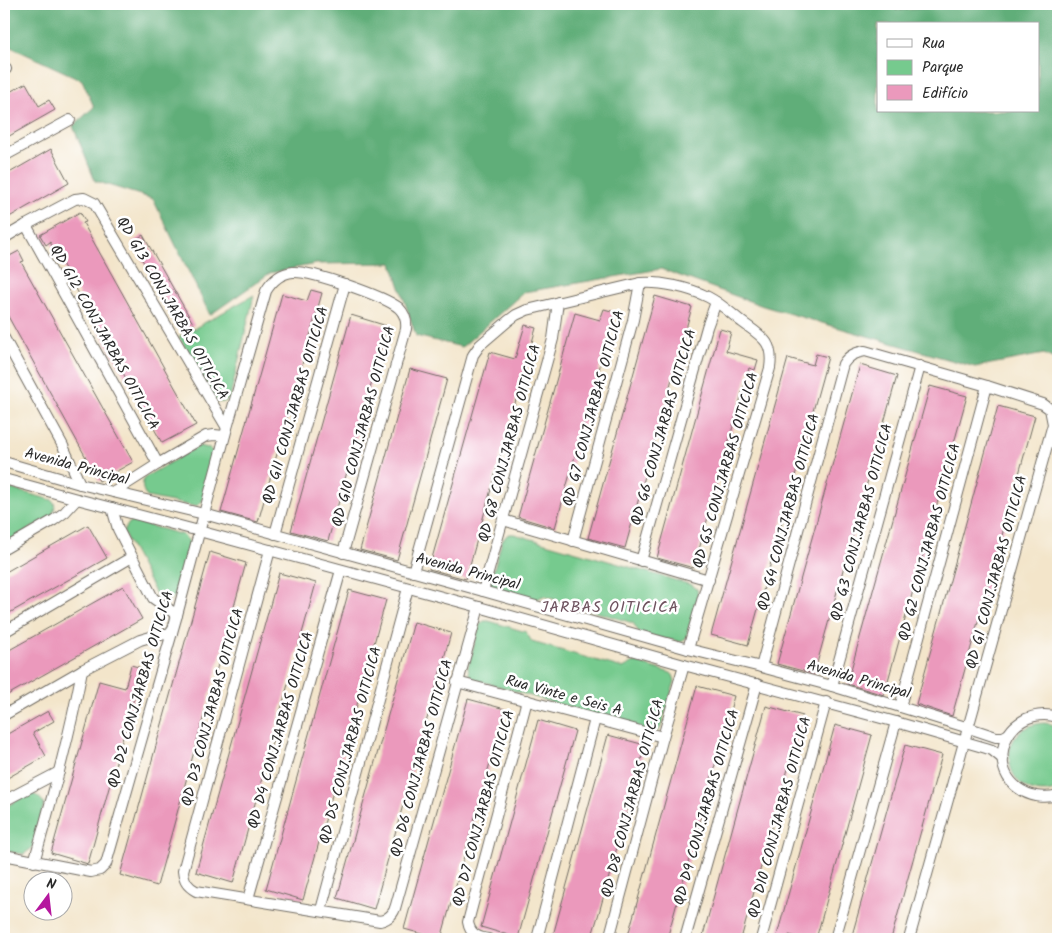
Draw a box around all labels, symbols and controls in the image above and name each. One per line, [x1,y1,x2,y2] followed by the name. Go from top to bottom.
[877,22,1040,112] legend
[922,32,945,56] text: Rua
[922,56,963,80] text: Parque
[922,82,968,106] text: Edifício
[110,212,235,405] street label: QD G13 CONJ.JARBAS OITICICA
[43,240,165,435] street label: QD G12 CONJ.JARBAS OITICICA
[256,304,336,507] street label: QD G11 CONJ.JARBAS OITICICA
[556,308,632,509] street label: QD G7 CONJ.JARBAS OITICICA
[326,323,402,530] street label: QD G10 CONJ.JARBAS OITICICA
[624,326,704,528] street label: QD G6 CONJ.JARBAS OITICICA
[472,342,548,545] street label: QD G8 CONJ.JARBAS OITICICA
[686,369,766,571] street label: QD G5 CONJ.JARBAS OITICICA
[751,411,827,614] street label: QD G4 CONJ.JARBAS OITICICA
[824,421,900,624] street label: QD G3 CONJ.JARBAS OITICICA
[892,441,968,644] street label: QD G2 CONJ.JARBAS OITICICA
[22,442,132,492] street label: Avenida Principal
[960,473,1034,672] street label: QD G1 CONJ.JARBAS OITICICA
[413,547,523,597] street label: Avenida Principal
[101,588,181,791] street label: QD D2 CONJ.JARBAS OITICICA
[541,595,679,620] district label: JARBAS OITICICA
[175,605,251,809] street label: QD D3 CONJ.JARBAS OITICICA
[241,629,321,832] street label: QD D4 CONJ.JARBAS OITICICA
[313,644,389,847] street label: QD D5 CONJ.JARBAS OITICICA
[804,654,914,706] street label: Avenida Principal
[384,657,460,860] street label: QD D6 CONJ.JARBAS OITICICA
[503,669,625,723] street label: Rua Vinte e Seis A
[595,696,671,900] street label: QD D8 CONJ.JARBAS OITICICA
[667,706,746,908] street label: QD D9 CONJ.JARBAS OITICICA
[446,707,522,909] street label: QD D7 CONJ.JARBAS OITICICA
[741,714,818,921] street label: QD D10 CONJ.JARBAS OITICICA
[22,870,72,920] north arrow
[44,873,58,896] text: N

